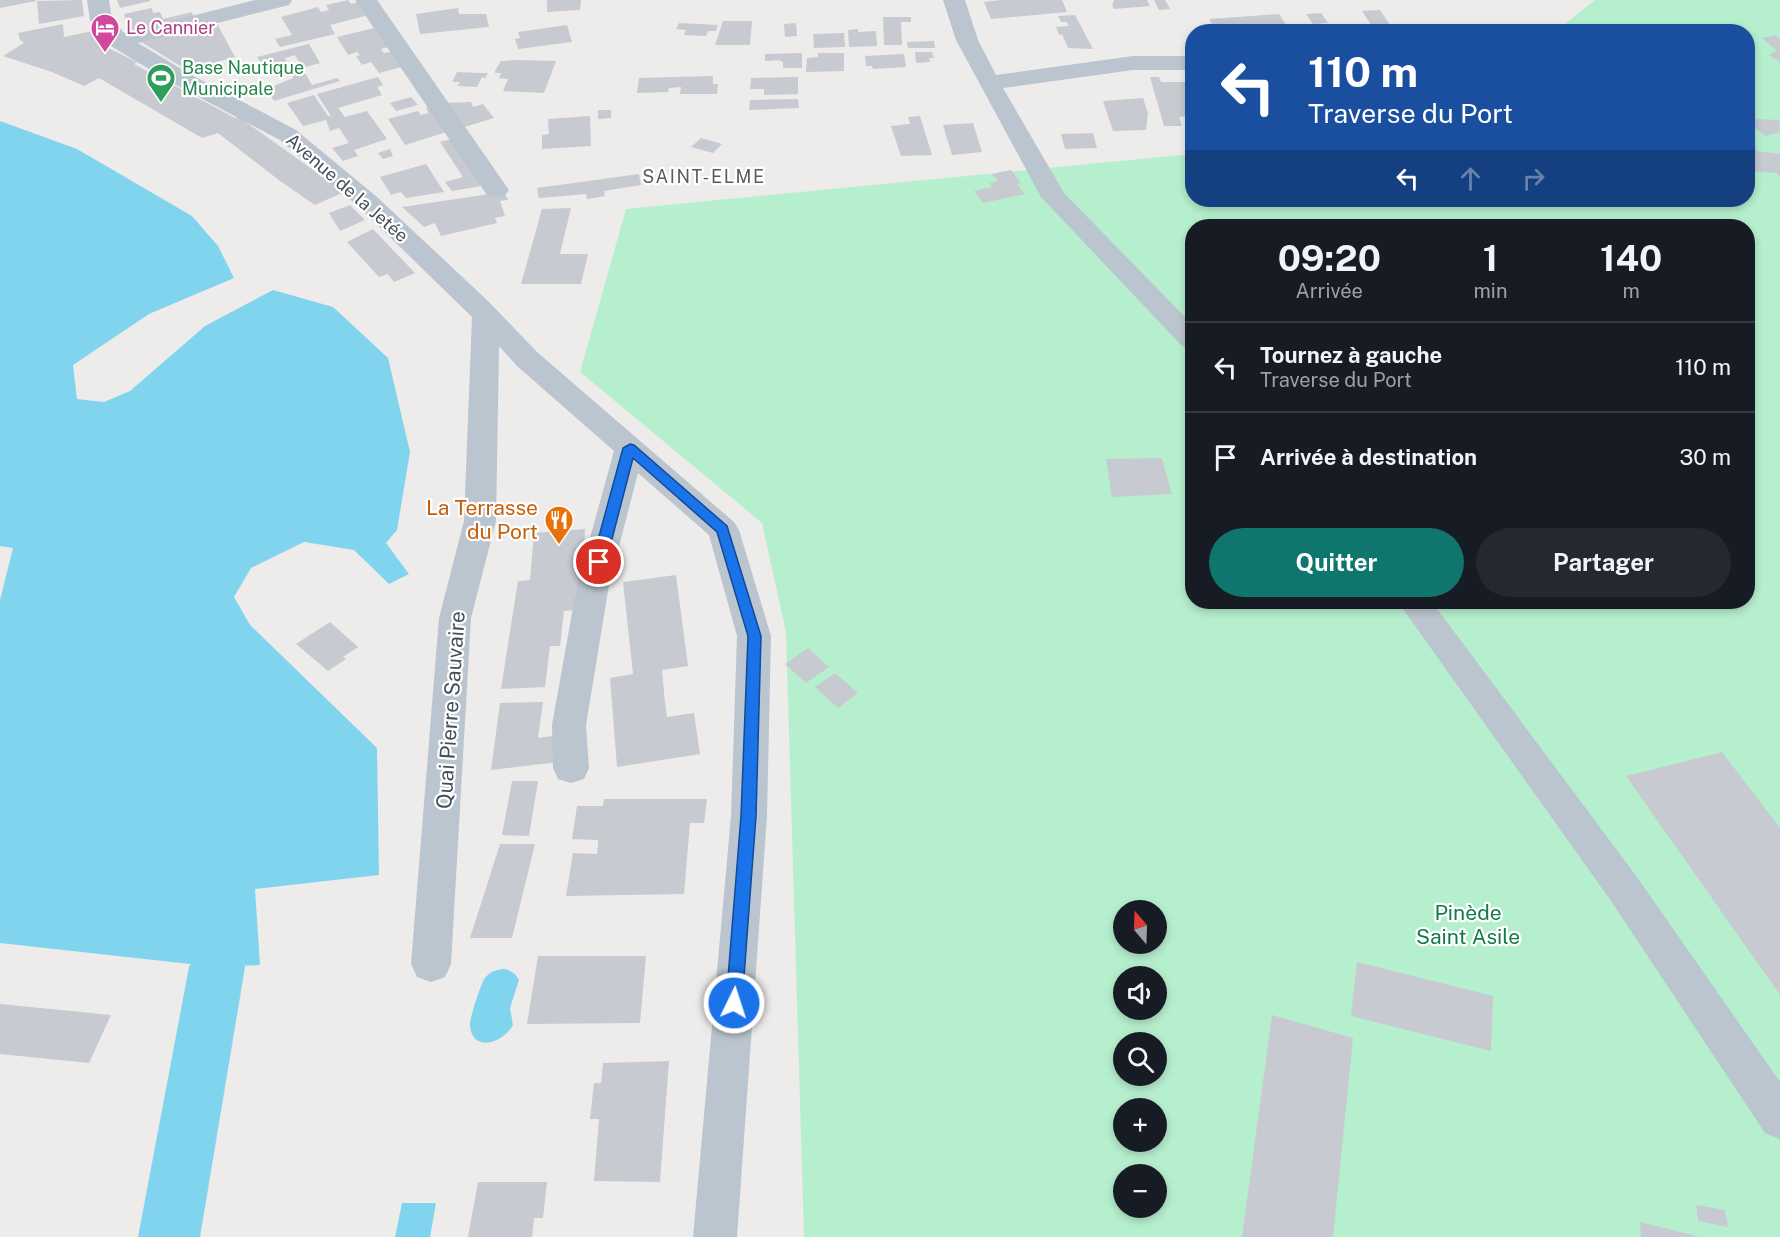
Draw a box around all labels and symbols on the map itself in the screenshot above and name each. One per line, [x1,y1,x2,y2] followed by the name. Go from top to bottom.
[89,12,121,54] hotel icon: Le Cannier
[126,17,215,38] place label: Le Cannier
[182,57,304,99] place label: Base Nautique Municipale
[145,62,177,104] sports icon: Base Nautique Municipale
[282,129,413,246] street label: Avenue de la Jetée
[642,166,766,187] district label: SAINT-ELME
[426,495,538,544] place label: La Terrasse du Port
[543,504,575,546] restaurant icon: La Terrasse du Port
[573,536,624,587] pin
[431,610,470,810] street label: Quai Pierre Sauvaire
[1113,900,1167,954] north arrow
[1416,900,1520,949] park label: Pinède Saint Asile
[702,971,766,1035] position arrow

